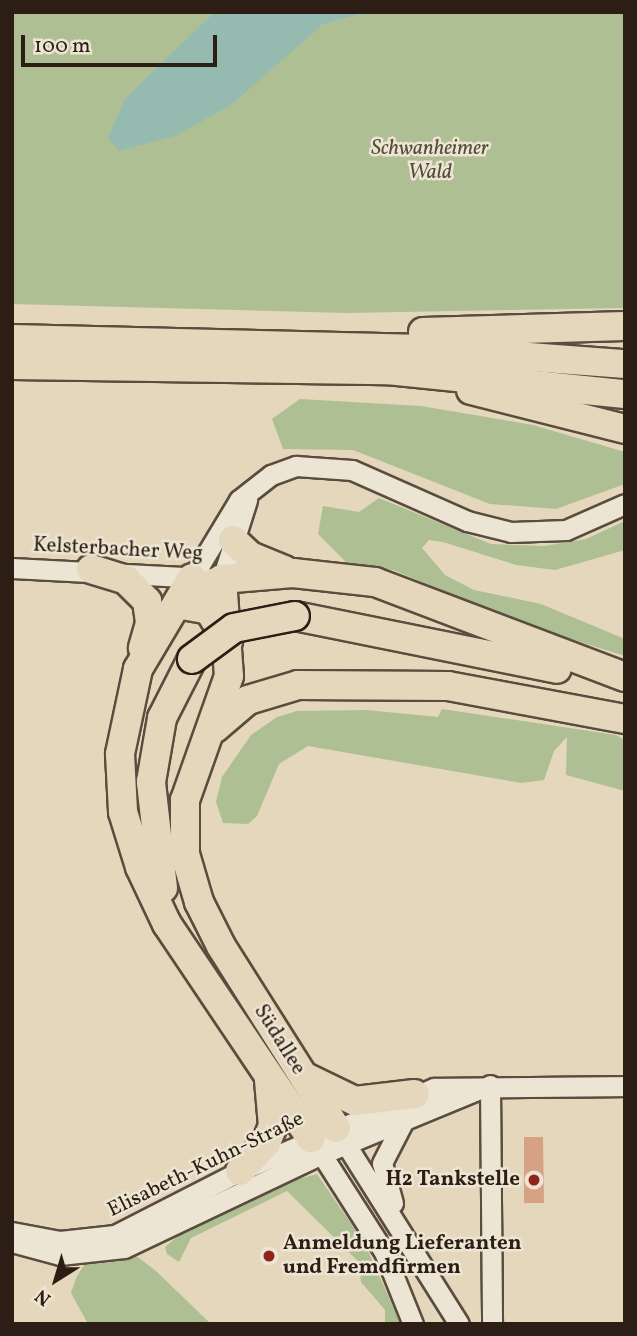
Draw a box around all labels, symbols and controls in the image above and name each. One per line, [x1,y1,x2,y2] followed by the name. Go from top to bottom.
[24,21,220,65] scale bar
[34,32,91,61] text: 100 m
[371,136,489,186] park label: Schwanheimer Wald
[32,533,204,567] street label: Kelsterbacher Weg
[248,1000,310,1080] street label: Südallee
[104,1107,308,1223] street label: Elisabeth-Kuhn-Straße
[385,1167,520,1193] place label: H2 Tankstelle
[526,1172,542,1188] marker: H2 Tankstelle
[283,1231,522,1281] place label: Anmeldung Lieferanten und Fremdfirmen
[21,1245,91,1315] north arrow
[261,1248,277,1264] marker: Anmeldung Lieferanten und Fremdfirmen
[30,1282,57,1311] text: N

